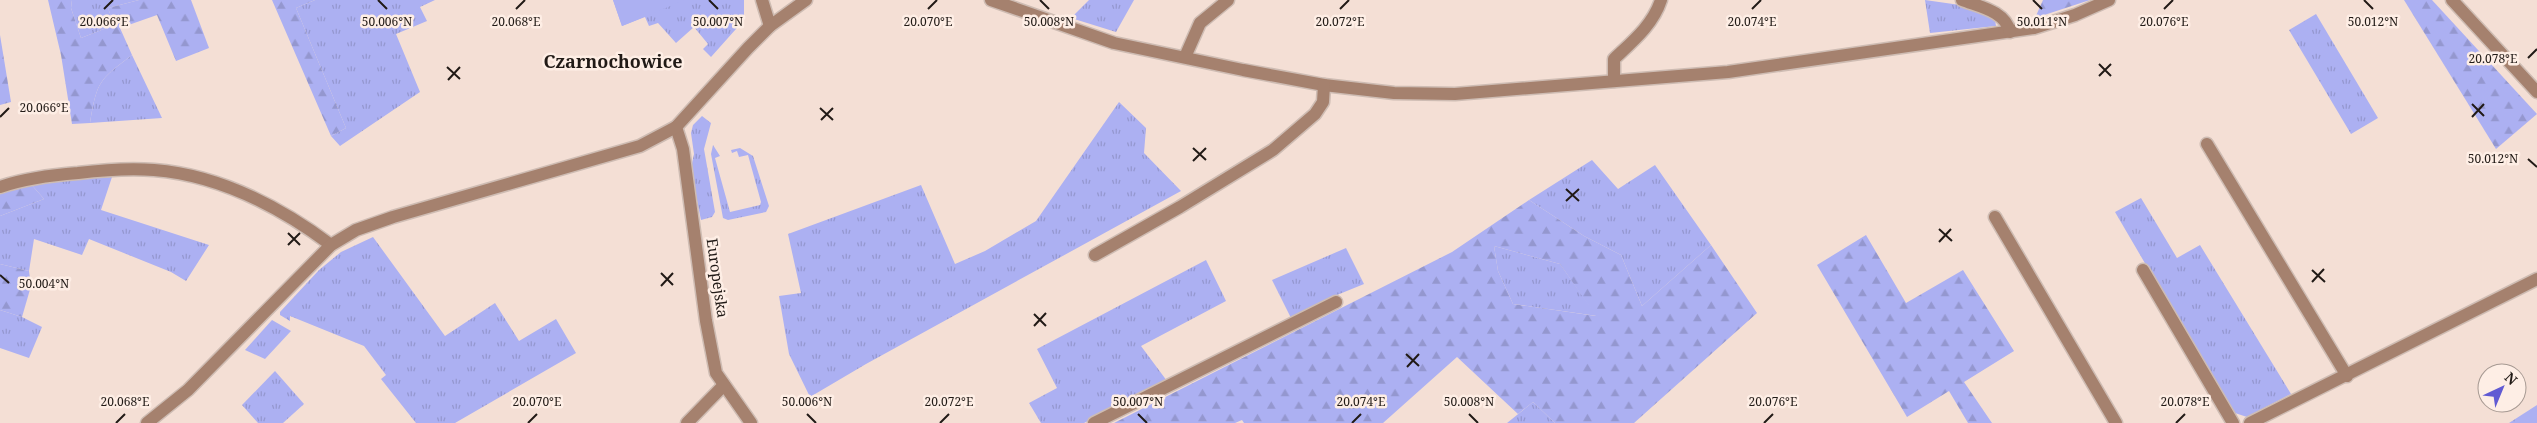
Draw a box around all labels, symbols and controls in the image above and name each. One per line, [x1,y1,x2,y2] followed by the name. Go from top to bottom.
[80,13,128,30] text: 20.066°E
[362,13,412,30] text: 50.006°N
[492,13,540,30] text: 20.068°E
[693,13,743,30] text: 50.007°N
[904,13,952,30] text: 20.070°E
[1024,13,1074,30] text: 50.008°N
[1316,13,1364,30] text: 20.072°E
[1728,13,1776,30] text: 20.074°E
[2017,13,2067,30] text: 50.011°N
[2140,13,2188,30] text: 20.076°E
[2348,13,2398,30] text: 50.012°N
[544,49,682,73] district label: Czarnochowice
[2469,50,2517,67] text: 20.078°E
[20,99,68,116] text: 20.066°E
[2468,150,2518,167] text: 50.012°N
[702,237,733,319] street label: Europejska
[19,275,69,292] text: 50.004°N
[2477,363,2527,413] north arrow
[2501,368,2522,389] text: N
[101,393,149,410] text: 20.068°E
[513,393,561,410] text: 20.070°E
[782,393,832,410] text: 50.006°N
[925,393,973,410] text: 20.072°E
[1113,393,1163,410] text: 50.007°N
[1337,393,1385,410] text: 20.074°E
[1444,393,1494,410] text: 50.008°N
[1749,393,1797,410] text: 20.076°E
[2161,393,2209,410] text: 20.078°E

